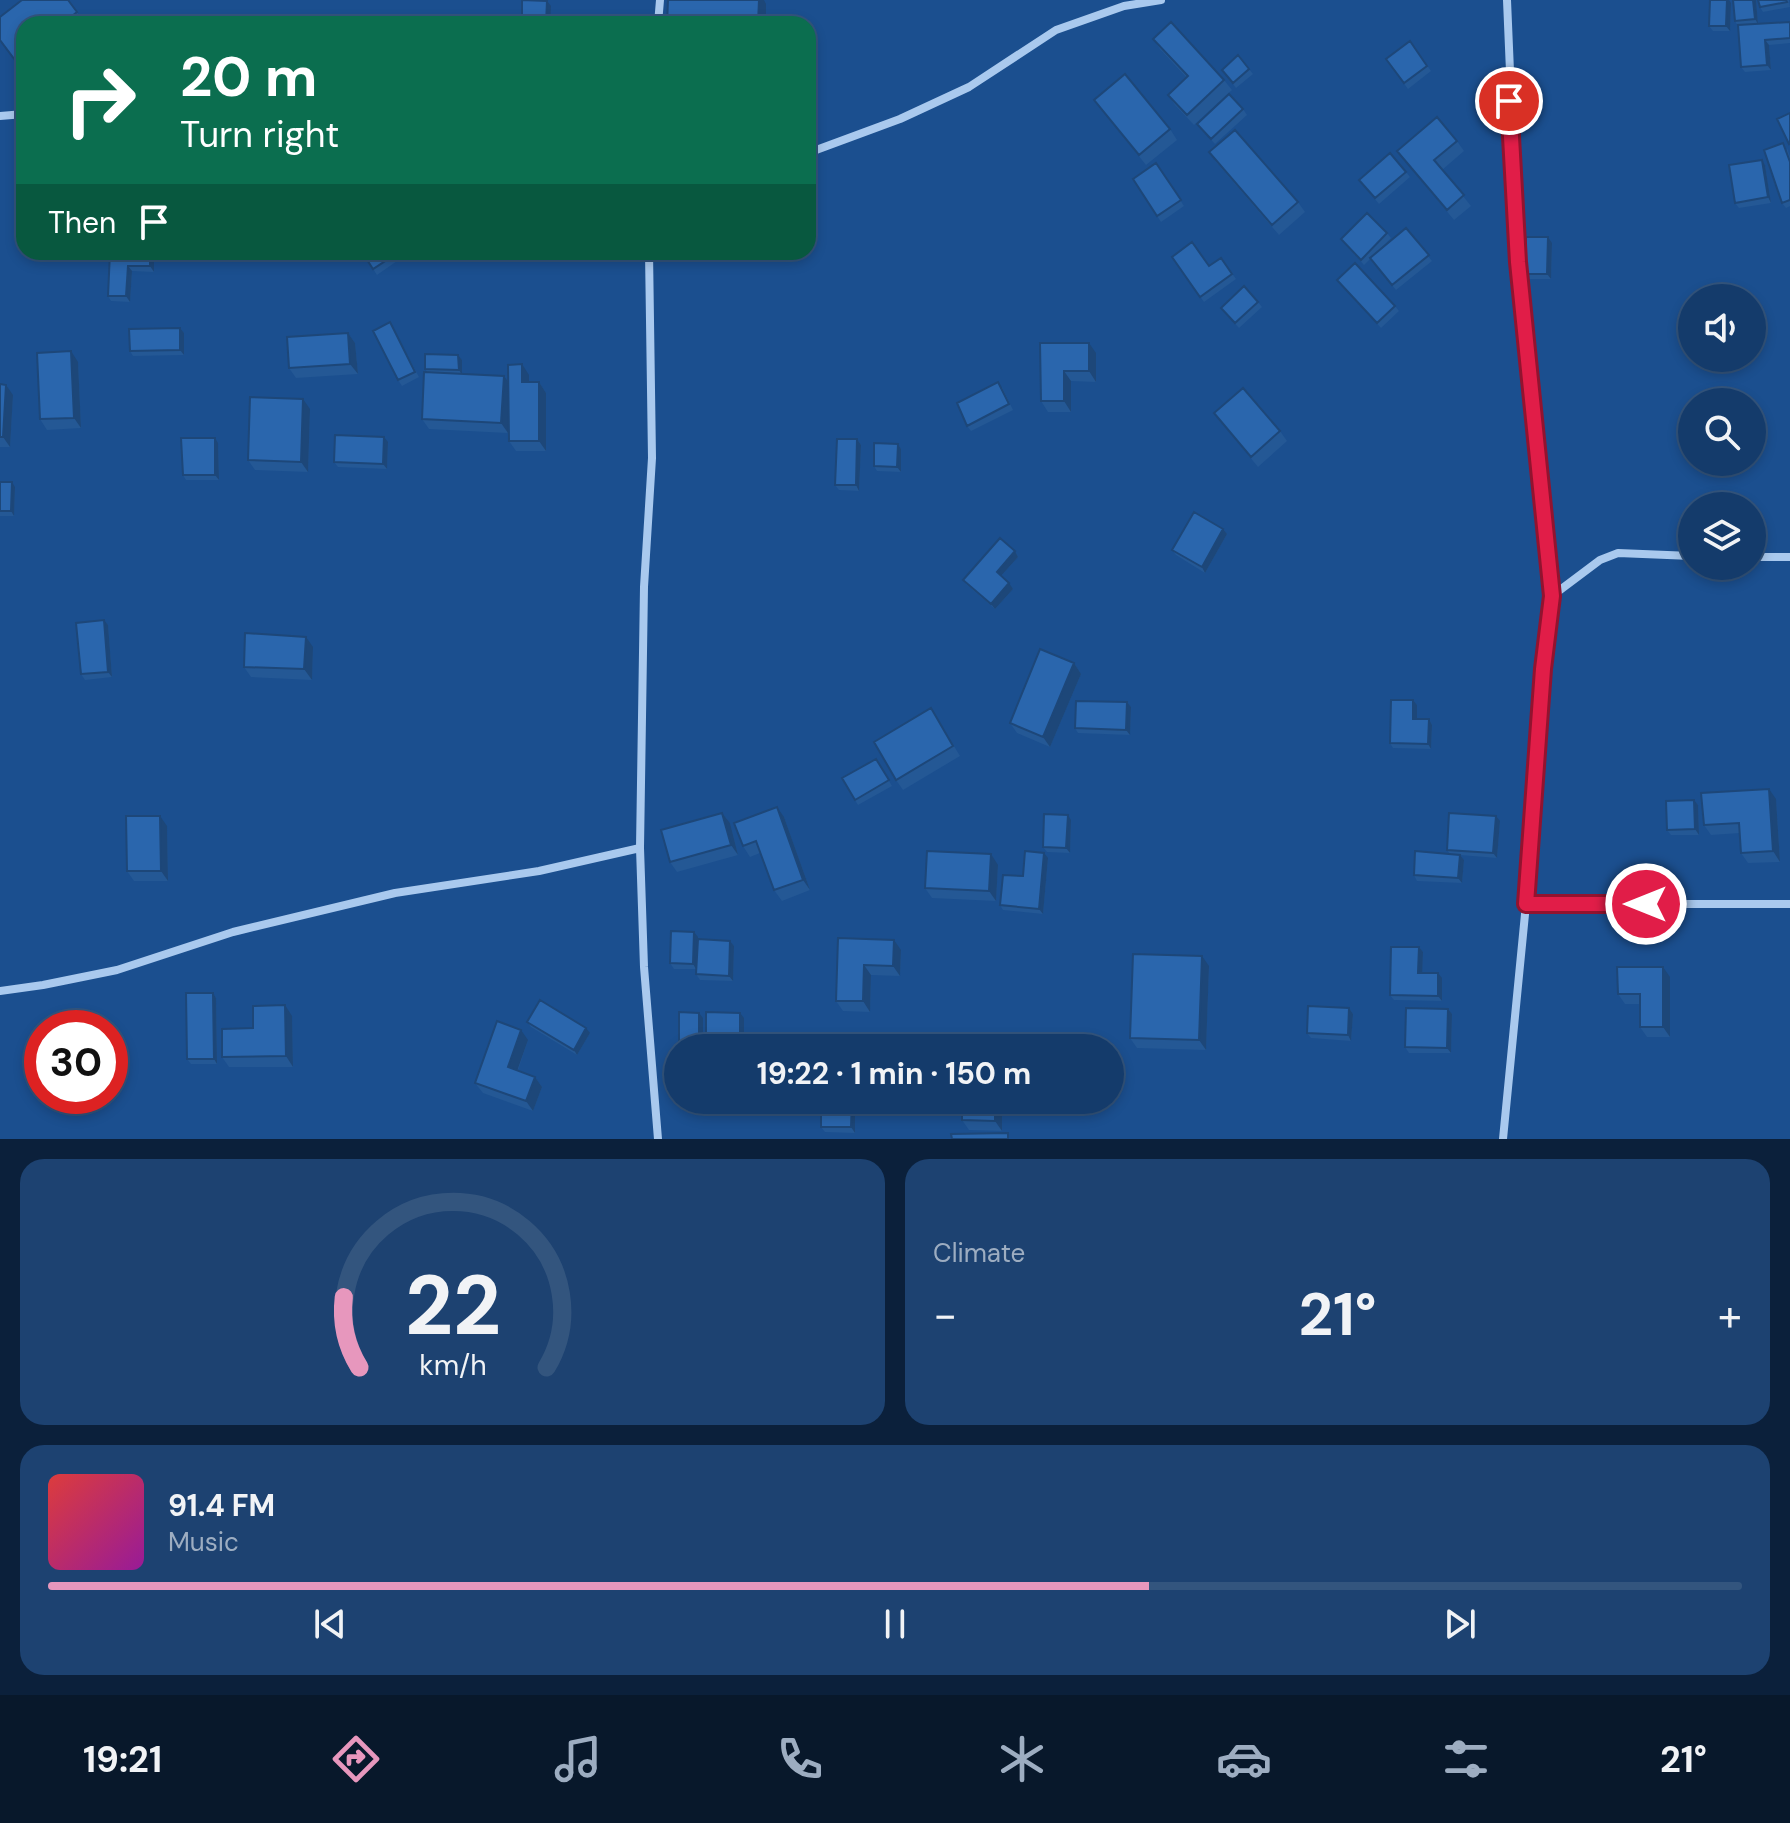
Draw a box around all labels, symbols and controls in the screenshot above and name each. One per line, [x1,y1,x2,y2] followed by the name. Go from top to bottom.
[180,40,317,113] text: 20 m
[48,48,152,152] icon: right
[1475,67,1543,135] pin
[1487,79,1531,123] icon: arrive
[180,111,339,158] text: Turn right
[132,200,176,244] icon: arrive
[48,203,116,242] text: Then
[1678,284,1766,580] map controls
[1678,284,1766,372] button: sound
[1678,388,1766,476] button: search
[1678,492,1766,580] button: layers
[1604,862,1688,946] position arrow
[24,1010,128,1114] speed limit sign: 30
[757,1054,1031,1093] text: 19:22 · 1 min · 150 m
[933,1236,1025,1270] text: Climate
[405,1251,500,1360] text: 22
[1298,1275,1377,1354] text: 21°
[933,1286,957,1344] text: −
[1718,1286,1742,1344] text: +
[419,1347,486,1384] text: km/h
[168,1486,275,1525] text: 91.4 FM
[168,1525,239,1559] text: Music
[308,1602,352,1646] icon: previous
[873,1602,917,1646] icon: pause
[1438,1602,1482,1646] icon: next
[328,1731,384,1787] icon: directions
[550,1731,606,1787] icon: music
[772,1731,828,1787] icon: phone
[994,1731,1050,1787] icon: climate
[1216,1731,1272,1787] icon: car
[1438,1731,1494,1787] icon: filters
[83,1736,162,1783] text: 19:21
[1660,1736,1707,1783] text: 21°

